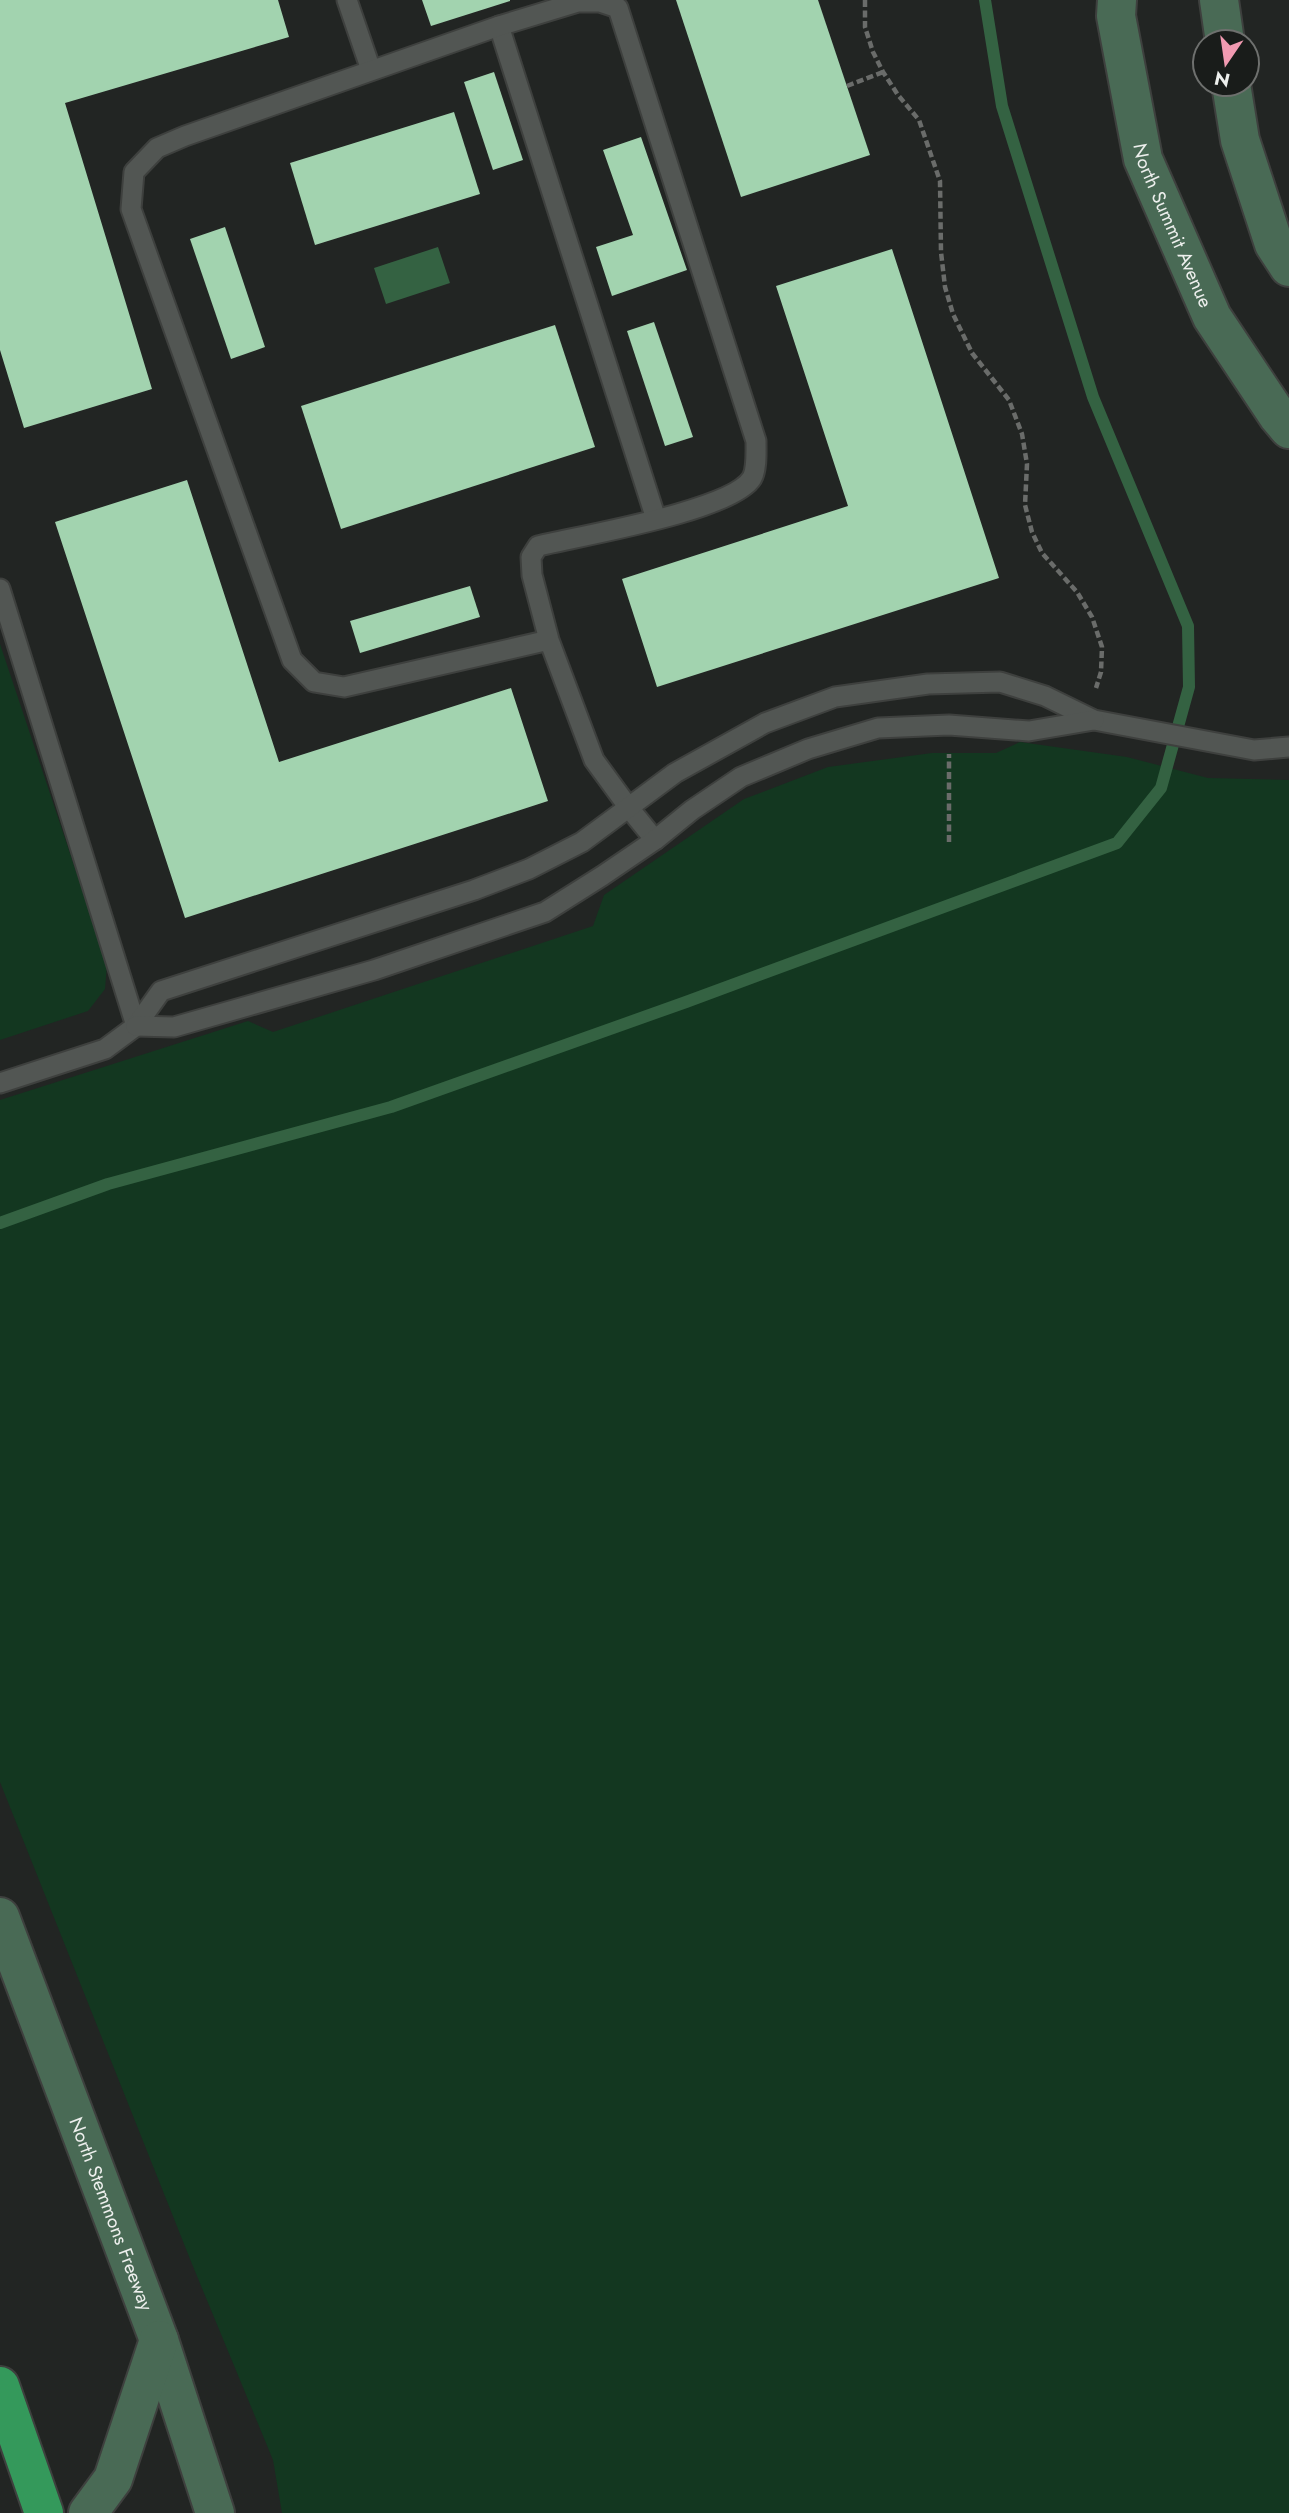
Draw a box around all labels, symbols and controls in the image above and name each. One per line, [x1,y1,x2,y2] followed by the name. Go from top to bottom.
[1191,28,1261,98] north arrow
[1212,64,1233,94] text: N
[1126,141,1219,312] street label: North Summit Avenue
[62,2113,160,2315] street label: North Stemmons Freeway

